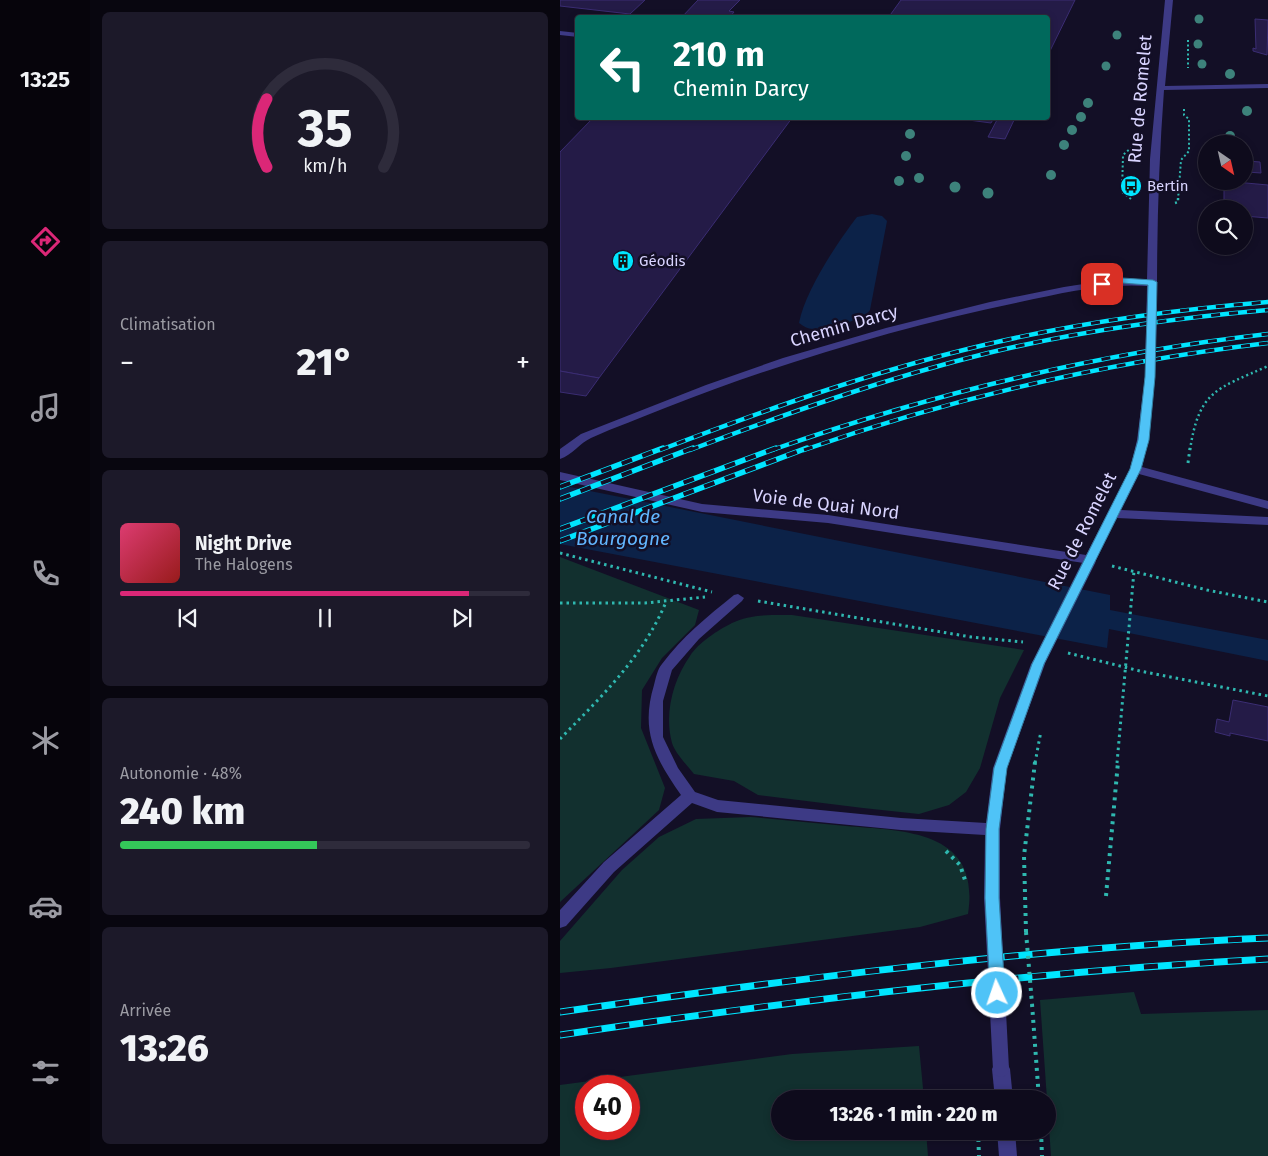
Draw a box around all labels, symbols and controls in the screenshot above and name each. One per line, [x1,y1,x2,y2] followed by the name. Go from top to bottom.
[673,33,765,75] text: 210 m
[1123,33,1157,164] street label: Rue de Romelet
[590,35,655,100] icon: left
[20,66,70,93] text: 13:25
[673,75,809,102] text: Chemin Darcy
[297,97,352,160] text: 35
[1198,135,1252,190] north arrow
[1198,135,1253,255] map controls
[303,155,347,177] text: km/h
[1119,174,1143,198] bus stop icon: Bertin
[1147,177,1189,195] place label: Bertin
[1198,200,1253,255] button: search
[28,224,63,259] icon: directions
[611,249,635,273] building icon: Géodis
[639,252,686,270] place label: Géodis
[1081,263,1123,305] pin
[1088,270,1116,298] icon: arrive
[788,300,901,352] street label: Chemin Darcy
[120,315,216,334] text: Climatisation
[297,339,353,385] text: 21°
[120,346,134,379] text: −
[516,346,530,379] text: +
[28,390,63,425] icon: music
[1043,468,1121,594] street label: Rue de Romelet
[751,484,901,524] street label: Voie de Quai Nord
[576,505,670,550] water label: Canal de Bourgogne
[195,532,292,555] text: Night Drive
[195,555,293,574] text: The Halogens
[28,556,63,591] icon: phone
[174,604,202,632] icon: previous
[311,604,339,632] icon: pause
[448,604,476,632] icon: next
[28,723,63,758] icon: climate
[120,764,242,783] text: Autonomie · 48%
[120,788,245,834] text: 240 km
[28,889,63,924] icon: car
[970,966,1022,1018] position arrow
[120,1001,171,1020] text: Arrivée
[120,1025,209,1071] text: 13:26
[28,1055,63,1090] icon: filters
[575,1075,640,1140] speed limit sign: 40
[830,1103,997,1126] text: 13:26 · 1 min · 220 m

